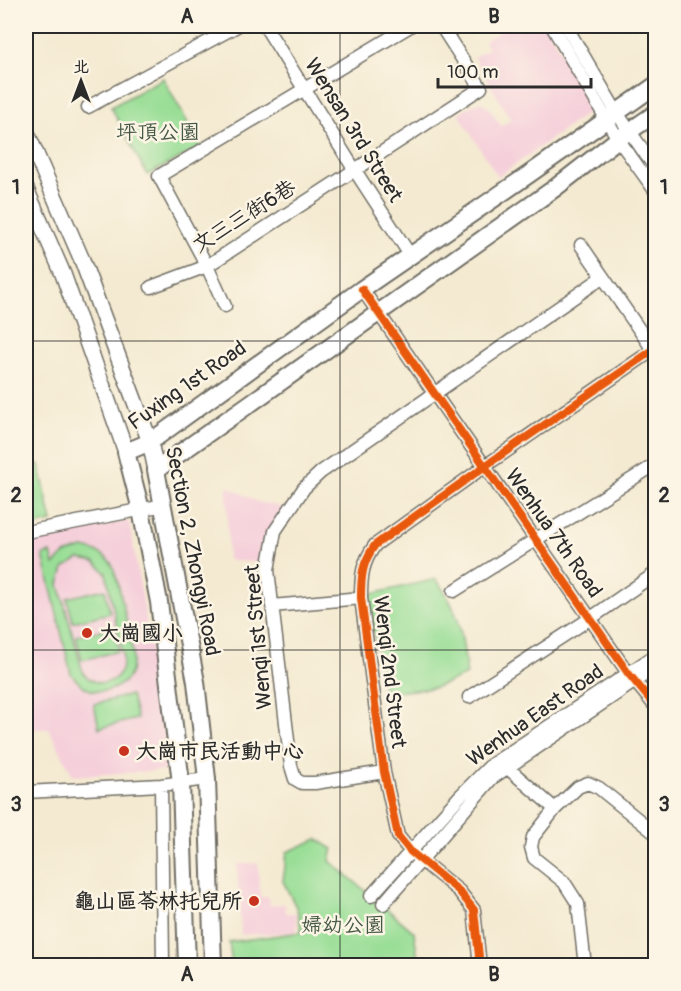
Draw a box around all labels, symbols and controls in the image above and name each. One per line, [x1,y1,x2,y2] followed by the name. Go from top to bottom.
[181,4,194,29] text: A
[488,4,500,29] text: B
[51,51,111,111] north arrow
[438,51,591,89] scale bar
[298,53,409,208] street label: Wensan 3rd Street
[73,57,89,77] text: 北
[447,61,499,84] text: 100 m
[116,119,200,146] park label: 坪頂公園
[187,174,301,259] street label: 文三三街6巷
[12,175,20,200] text: 1
[660,175,668,200] text: 1
[123,335,252,436] street label: Fuxing 1st Road
[159,444,226,658] street label: Section 2, Zhongyi Road
[499,463,608,603] street label: Wenhua 7th Road
[10,483,22,508] text: 2
[658,483,670,508] text: 2
[239,563,278,711] street label: Wenqi 1st Street
[367,594,412,750] street label: Wenqi 2nd Street
[99,620,183,647] place label: 大崗國小
[80,626,94,640] marker: 大崗國小
[462,658,609,773] street label: Wenhua East Road
[136,738,304,765] place label: 大崗市民活動中心
[117,744,131,758] marker: 大崗市民活動中心
[10,792,22,817] text: 3
[658,792,670,817] text: 3
[74,888,242,915] place label: 龜山區苓林托兒所
[247,894,261,908] marker: 龜山區苓林托兒所
[301,912,385,939] park label: 婦幼公園
[181,962,194,987] text: A
[488,962,500,987] text: B

